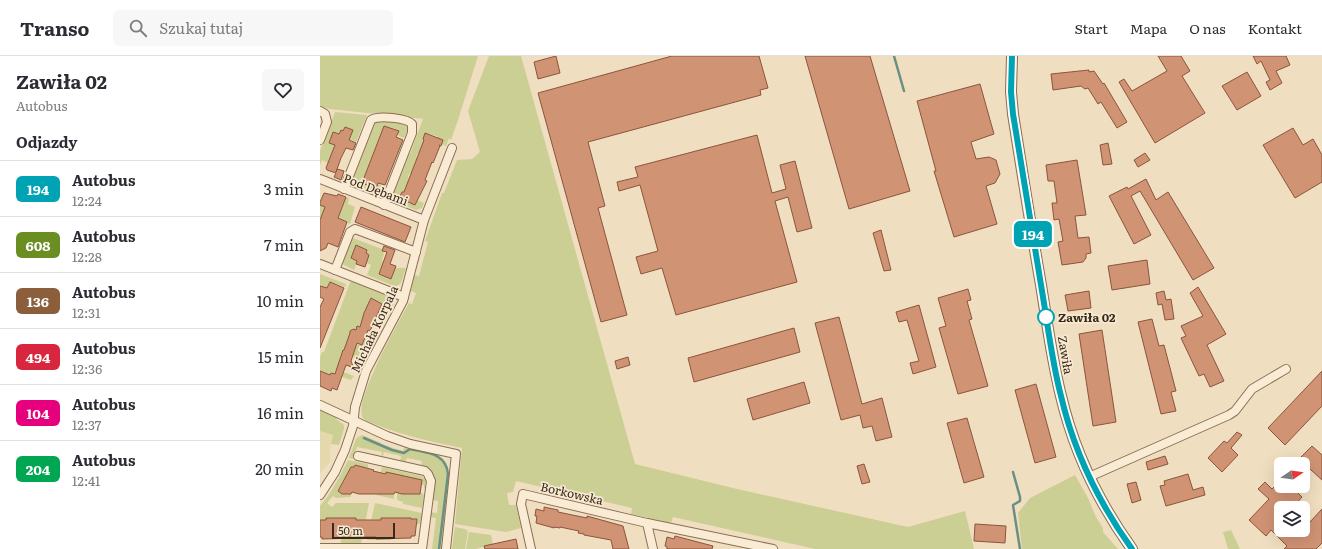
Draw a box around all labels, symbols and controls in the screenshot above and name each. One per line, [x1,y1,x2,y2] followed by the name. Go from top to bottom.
[113,10,393,46] search box
[20,14,89,42] text: Transo
[159,16,243,39] text: Szukaj tutaj
[127,17,149,39] icon: search
[1074,18,1108,38] text: Start
[1130,18,1167,38] text: Mapa
[1189,18,1226,38] text: O nas
[1248,18,1302,38] text: Kontakt
[16,67,107,95] text: Zawiła 02
[262,69,304,111] button: heart
[16,96,67,115] text: Autobus
[16,130,77,153] text: Odjazdy
[72,168,135,191] text: Autobus
[341,168,411,210] street label: Pod Dębami
[263,177,304,200] text: 3 min
[27,179,49,199] text: 194
[72,191,102,210] text: 12:24
[1010,221,1056,247] line badge: 194
[72,224,135,247] text: Autobus
[1022,224,1044,244] text: 194
[264,233,304,256] text: 7 min
[25,235,51,255] text: 608
[72,247,102,266] text: 12:28
[72,280,135,303] text: Autobus
[346,282,402,376] street label: Michała Korpala
[257,289,304,312] text: 10 min
[27,291,49,311] text: 136
[72,303,100,322] text: 12:31
[1037,308,1055,326] marker: Zawiła 02
[1058,308,1116,326] place label: Zawiła 02
[1054,334,1078,376] street label: Zawiła
[72,336,135,359] text: Autobus
[258,345,304,368] text: 15 min
[26,347,50,367] text: 494
[72,359,102,378] text: 12:36
[72,392,135,415] text: Autobus
[257,401,304,424] text: 16 min
[27,403,49,423] text: 104
[72,415,101,434] text: 12:37
[72,448,135,471] text: Autobus
[255,457,304,480] text: 20 min
[1274,457,1310,493] north arrow
[1274,457,1310,537] map controls
[26,459,50,479] text: 204
[72,471,100,490] text: 12:41
[539,477,606,509] street label: Borkowska
[1274,501,1310,537] button: layers
[332,521,395,540] scale bar
[338,522,363,538] text: 50 m

